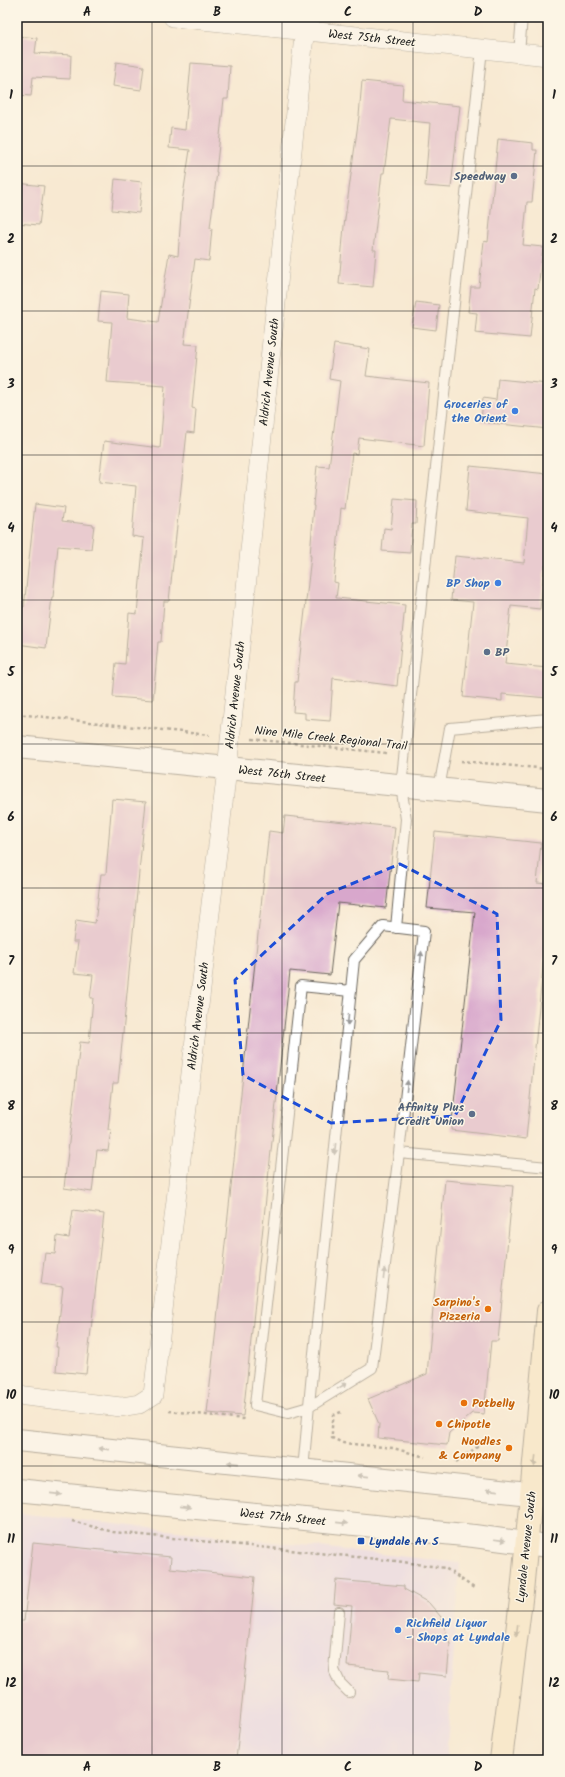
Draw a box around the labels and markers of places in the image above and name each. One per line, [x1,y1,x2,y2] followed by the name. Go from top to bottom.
[454,167,507,186] place label: Speedway
[509,171,519,181] marker: Speedway
[444,395,509,428] place label: Groceries of the Orient
[510,406,520,416] marker: Groceries of the Orient
[446,574,491,593] place label: BP Shop
[493,578,503,588] marker: BP Shop
[495,643,509,662] place label: BP
[482,647,492,657] marker: BP
[398,1098,464,1131] place label: Affinity Plus Credit Union
[467,1109,477,1119] marker: Affinity Plus Credit Union
[433,1293,480,1326] place label: Sarpino's Pizzeria
[483,1304,493,1314] marker: Sarpino's Pizzeria
[472,1394,516,1413] place label: Potbelly
[459,1398,469,1408] marker: Potbelly
[447,1415,491,1434] place label: Chipotle
[434,1419,444,1429] marker: Chipotle
[439,1432,502,1465] place label: Noodles & Company
[504,1443,514,1453] marker: Noodles & Company
[369,1532,439,1551] place label: Lyndale Av S
[356,1536,366,1546] marker: Lyndale Av S
[406,1614,510,1647] place label: Richfield Liquor - Shops at Lyndale
[393,1625,403,1635] marker: Richfield Liquor - Shops at Lyndale

